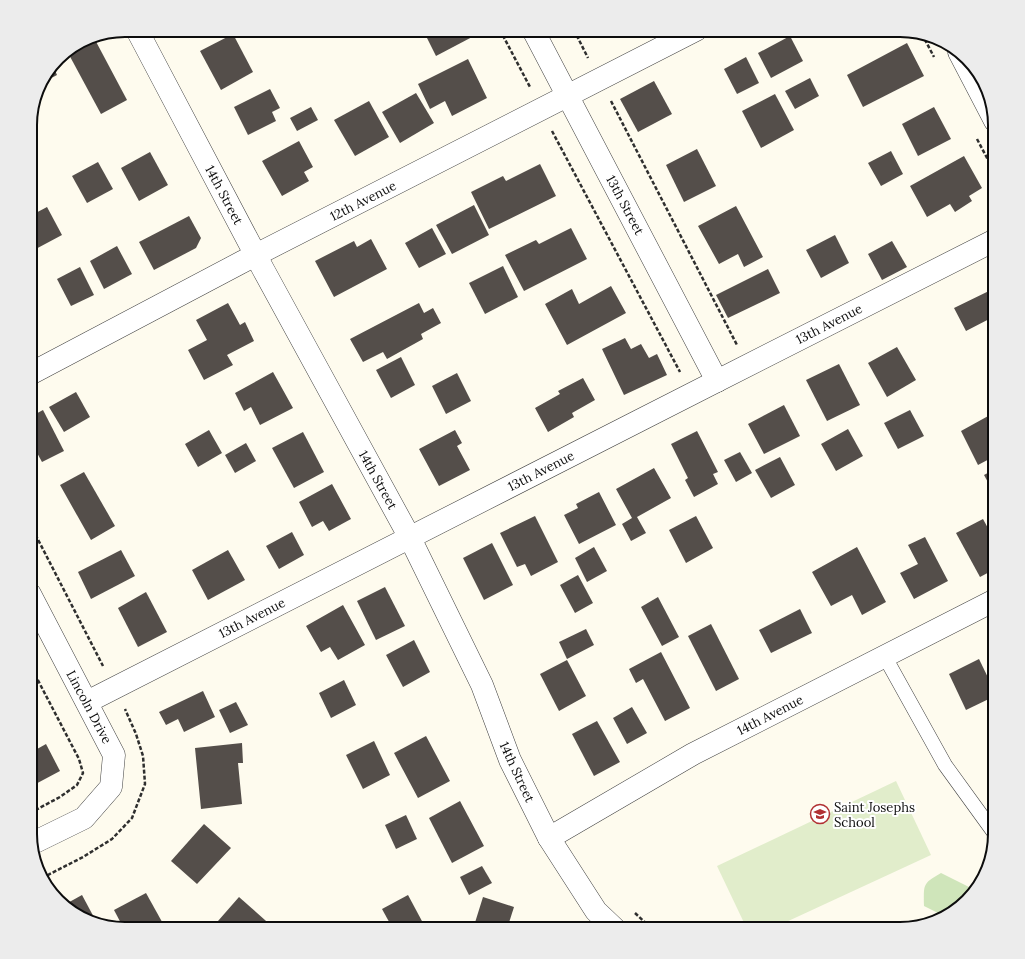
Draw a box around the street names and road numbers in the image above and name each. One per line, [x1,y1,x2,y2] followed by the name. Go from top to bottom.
[201,162,247,228] street label: 14th Street
[602,172,648,238] street label: 13th Street
[327,177,399,225] street label: 12th Avenue
[793,300,865,348] street label: 13th Avenue
[505,447,577,495] street label: 13th Avenue
[355,448,401,512] street label: 14th Street
[216,594,288,642] street label: 13th Avenue
[63,667,115,747] street label: Lincoln Drive
[734,691,806,739] street label: 14th Avenue
[496,739,538,805] street label: 14th Street

